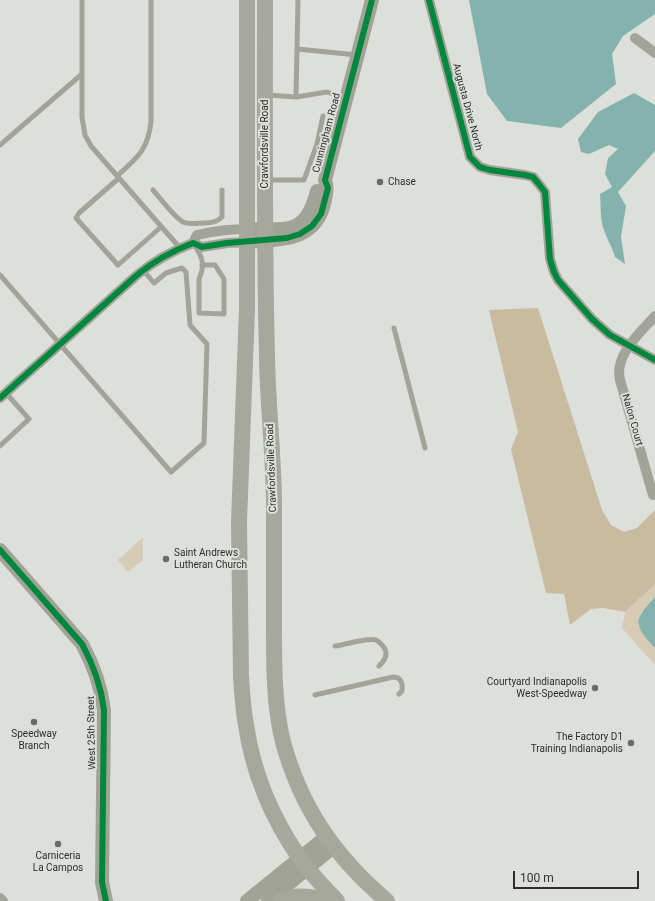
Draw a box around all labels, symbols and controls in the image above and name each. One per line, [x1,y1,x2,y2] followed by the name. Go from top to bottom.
[450,62,484,152] street label: Augusta Drive North
[311,92,343,174] street label: Cunningham Road
[259,100,271,188] street label: Crawfordsville Road
[388,176,416,188] place label: Chase
[375,177,385,187] marker: Chase
[619,393,645,447] street label: Nalon Court
[264,423,280,513] street label: Crawfordsville Road
[174,547,247,570] place label: Saint Andrews Lutheran Church
[161,554,171,564] marker: Saint Andrews Lutheran Church
[487,676,587,700] place label: Courtyard Indianapolis West-Speedway
[590,683,600,693] marker: Courtyard Indianapolis West-Speedway
[85,696,99,770] street label: West 25th Street
[29,717,39,727] marker: Speedway Branch
[11,728,57,752] place label: Speedway Branch
[531,731,623,754] place label: The Factory D1 Training Indianapolis
[626,738,636,748] marker: The Factory D1 Training Indianapolis
[53,839,63,849] marker: Carniceria La Campos
[33,850,83,874] place label: Carniceria La Campos
[515,863,641,889] scale bar
[520,871,554,885] text: 100 m

